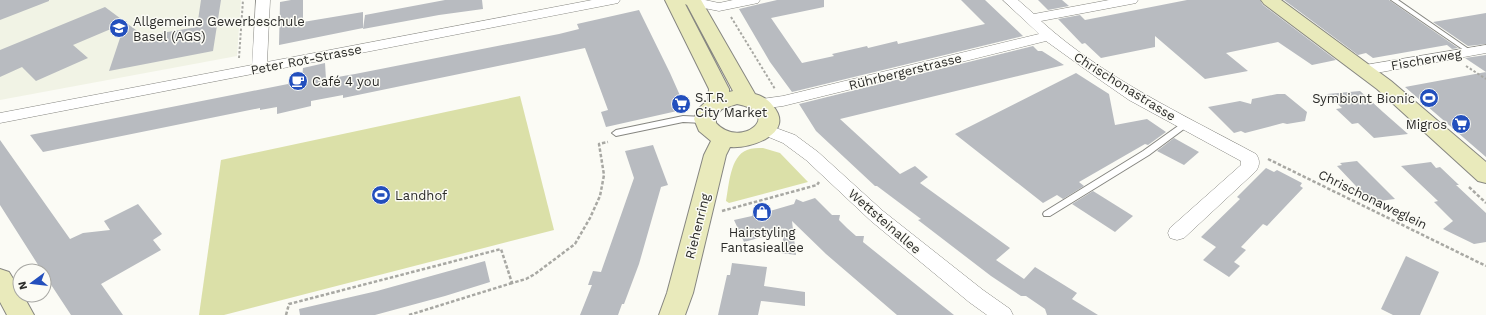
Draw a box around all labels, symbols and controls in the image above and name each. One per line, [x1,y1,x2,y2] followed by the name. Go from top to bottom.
[133,14,305,44] place label: Allgemeine Gewerbeschule Basel (AGS)
[108,17,130,39] school or university icon: Allgemeine Gewerbeschule Basel (AGS)
[249,41,363,78] street label: Peter Rot-Strasse
[1390,46,1463,73] street label: Fischerweg
[1071,49,1178,124] street label: Chrischonastrasse
[847,50,963,93] street label: Rührbergerstrasse
[287,70,309,92] cafe icon: Café 4 you
[312,74,380,89] place label: Café 4 you
[1418,87,1440,109] sports icon: Symbiont Bionic
[695,90,768,120] place label: S.T.R. City Market
[1312,91,1415,106] place label: Symbiont Bionic
[670,93,692,115] supermarket icon: S.T.R. City Market
[1450,113,1472,135] supermarket icon: Migros
[1406,117,1447,132] place label: Migros
[1316,167,1430,232] street label: Chrischonaweglein
[370,184,392,206] sports icon: Landhof
[845,186,924,257] street label: Wettsteinallee
[395,188,447,203] place label: Landhof
[682,192,713,260] street label: Riehenring
[751,201,773,223] shop icon: Hairstyling Fantasieallee
[720,225,804,255] place label: Hairstyling Fantasieallee
[12,263,52,303] north arrow
[15,280,30,291] text: N

